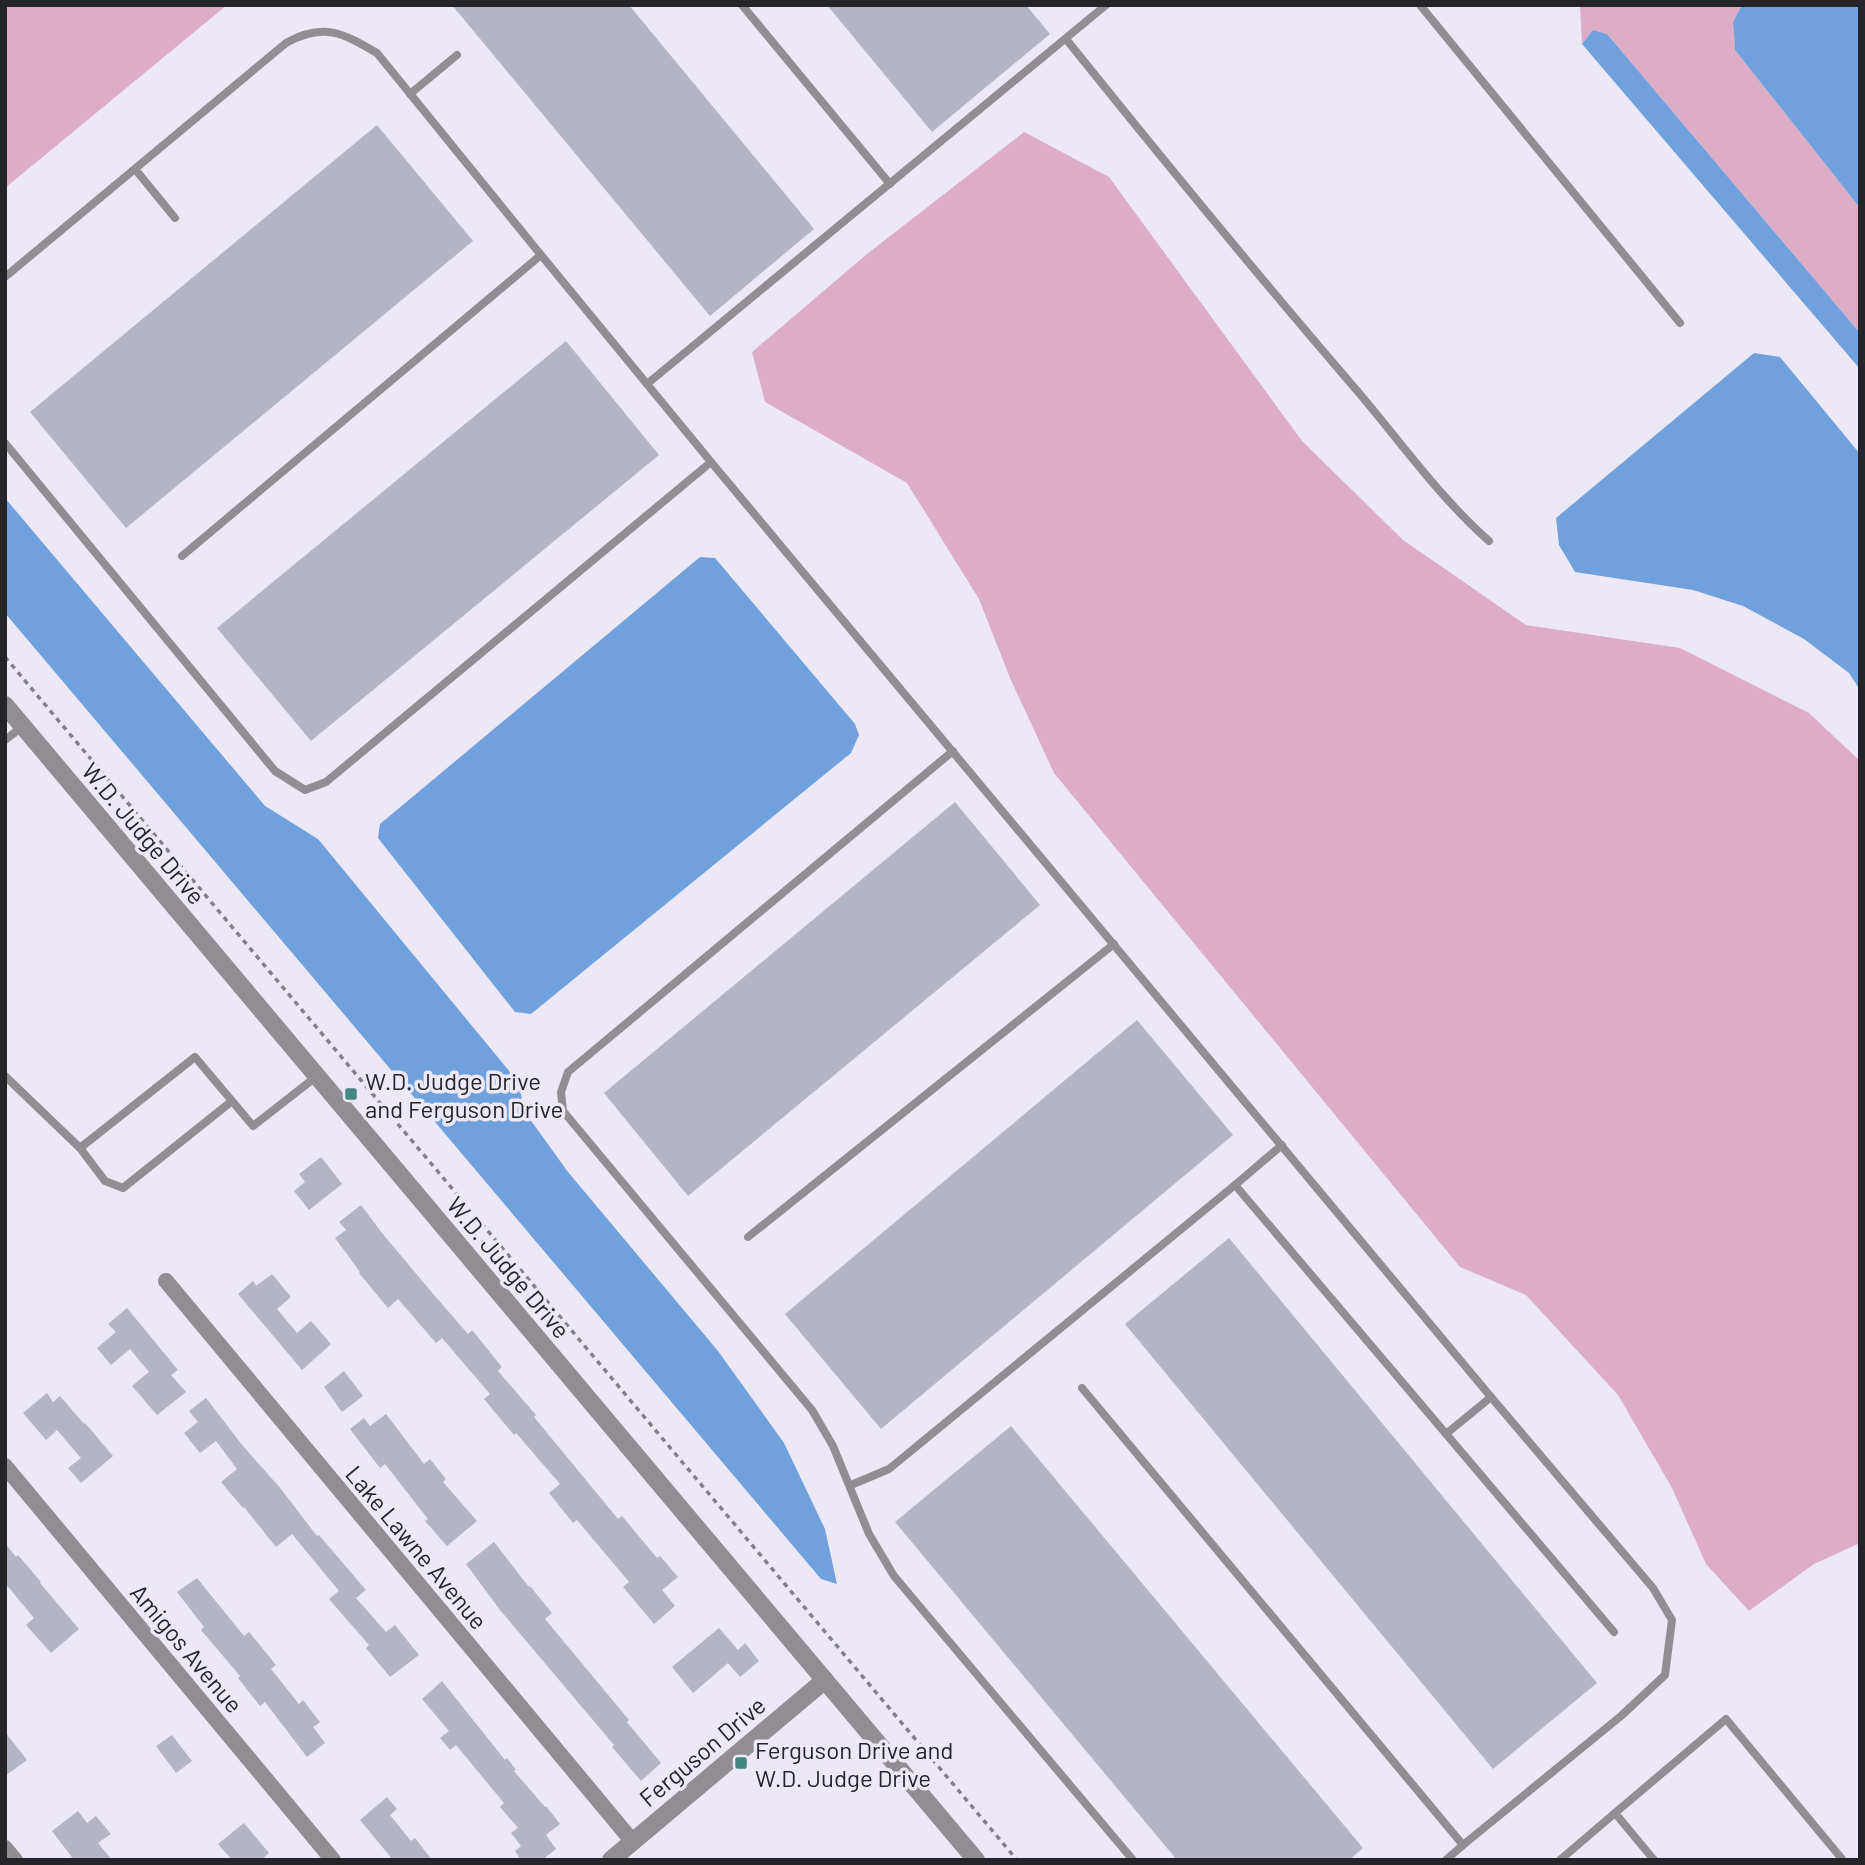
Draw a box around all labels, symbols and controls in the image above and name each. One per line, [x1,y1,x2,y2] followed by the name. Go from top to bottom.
[76,756,212,910] street label: W.D. Judge Drive
[365,1066,563,1123] place label: W.D. Judge Drive and Ferguson Drive
[343,1086,359,1102] marker: W.D. Judge Drive and Ferguson Drive
[441,1190,577,1344] street label: W.D. Judge Drive
[340,1459,494,1635] street label: Lake Lawne Avenue
[125,1578,249,1718] street label: Amigos Avenue
[633,1690,771,1812] street label: Ferguson Drive
[755,1735,953,1792] place label: Ferguson Drive and W.D. Judge Drive
[733,1755,749,1771] marker: Ferguson Drive and W.D. Judge Drive

